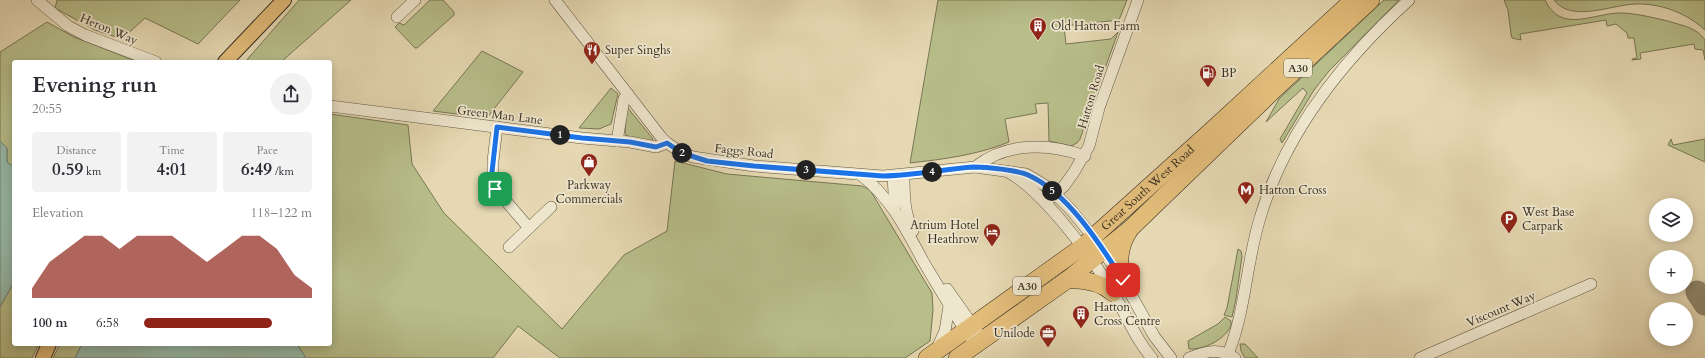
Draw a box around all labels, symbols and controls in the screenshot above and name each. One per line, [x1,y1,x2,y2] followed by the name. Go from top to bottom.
[78,10,141,49] street label: Heron Way
[1028,16,1048,41] building icon: Old Hatton Farm
[1051,18,1141,34] place label: Old Hatton Farm
[582,40,602,65] restaurant icon: Super Singhs
[605,42,671,58] place label: Super Singhs
[1284,59,1312,77] road number: A30
[1074,63,1108,131] street label: Hatton Road
[1198,63,1218,88] fuel station icon: BP
[1221,65,1236,81] place label: BP
[32,70,157,100] text: Evening run
[270,73,312,115] button: share
[32,100,62,118] text: 20:55
[456,102,544,128] street label: Green Man Lane
[550,125,570,145] pin: 1
[557,127,563,142] text: 1
[714,140,775,162] street label: Faggs Road
[1098,141,1198,234] street label: Great South West Road
[57,143,97,158] text: Distance
[159,143,185,158] text: Time
[257,143,278,158] text: Pace
[672,143,692,163] pin: 2
[679,145,685,160] text: 2
[579,152,599,177] shop icon: Parkway Commercials
[52,158,83,181] text: 0.59
[156,158,188,181] text: 4:01
[241,158,272,181] text: 6:49
[796,160,816,180] pin: 3
[803,162,809,177] text: 3
[922,162,942,182] pin: 4
[83,164,101,179] text: km
[272,164,294,179] text: /km
[929,164,935,179] text: 4
[478,172,512,206] pin
[556,177,622,207] place label: Parkway Commercials
[484,178,506,200] icon: arrive
[1236,180,1256,205] metro station icon: Hatton Cross
[1042,181,1062,201] pin: 5
[1259,182,1326,198] place label: Hatton Cross
[1049,183,1055,198] text: 5
[1649,198,1693,346] map controls
[1649,198,1693,242] button: layers
[32,204,84,222] text: Elevation
[250,204,312,222] text: 118–122 m
[1521,204,1575,234] place label: West Base Carpark
[1499,209,1519,234] parking icon: West Base Carpark
[910,217,979,247] place label: Atrium Hotel Heathrow
[982,222,1002,247] hotel icon: Atrium Hotel Heathrow
[1649,250,1693,294] button: +
[1106,263,1140,297] pin
[1112,269,1134,291] icon: check
[1013,277,1041,295] road number: A30
[1464,287,1538,331] street label: Viscount Way
[1094,299,1160,329] place label: Hatton Cross Centre
[1649,302,1693,346] button: −
[1071,304,1091,329] building icon: Hatton Cross Centre
[32,314,67,332] text: 100 m
[96,314,119,332] text: 6:58
[1038,323,1058,348] office icon: Unilode
[994,325,1035,341] place label: Unilode

